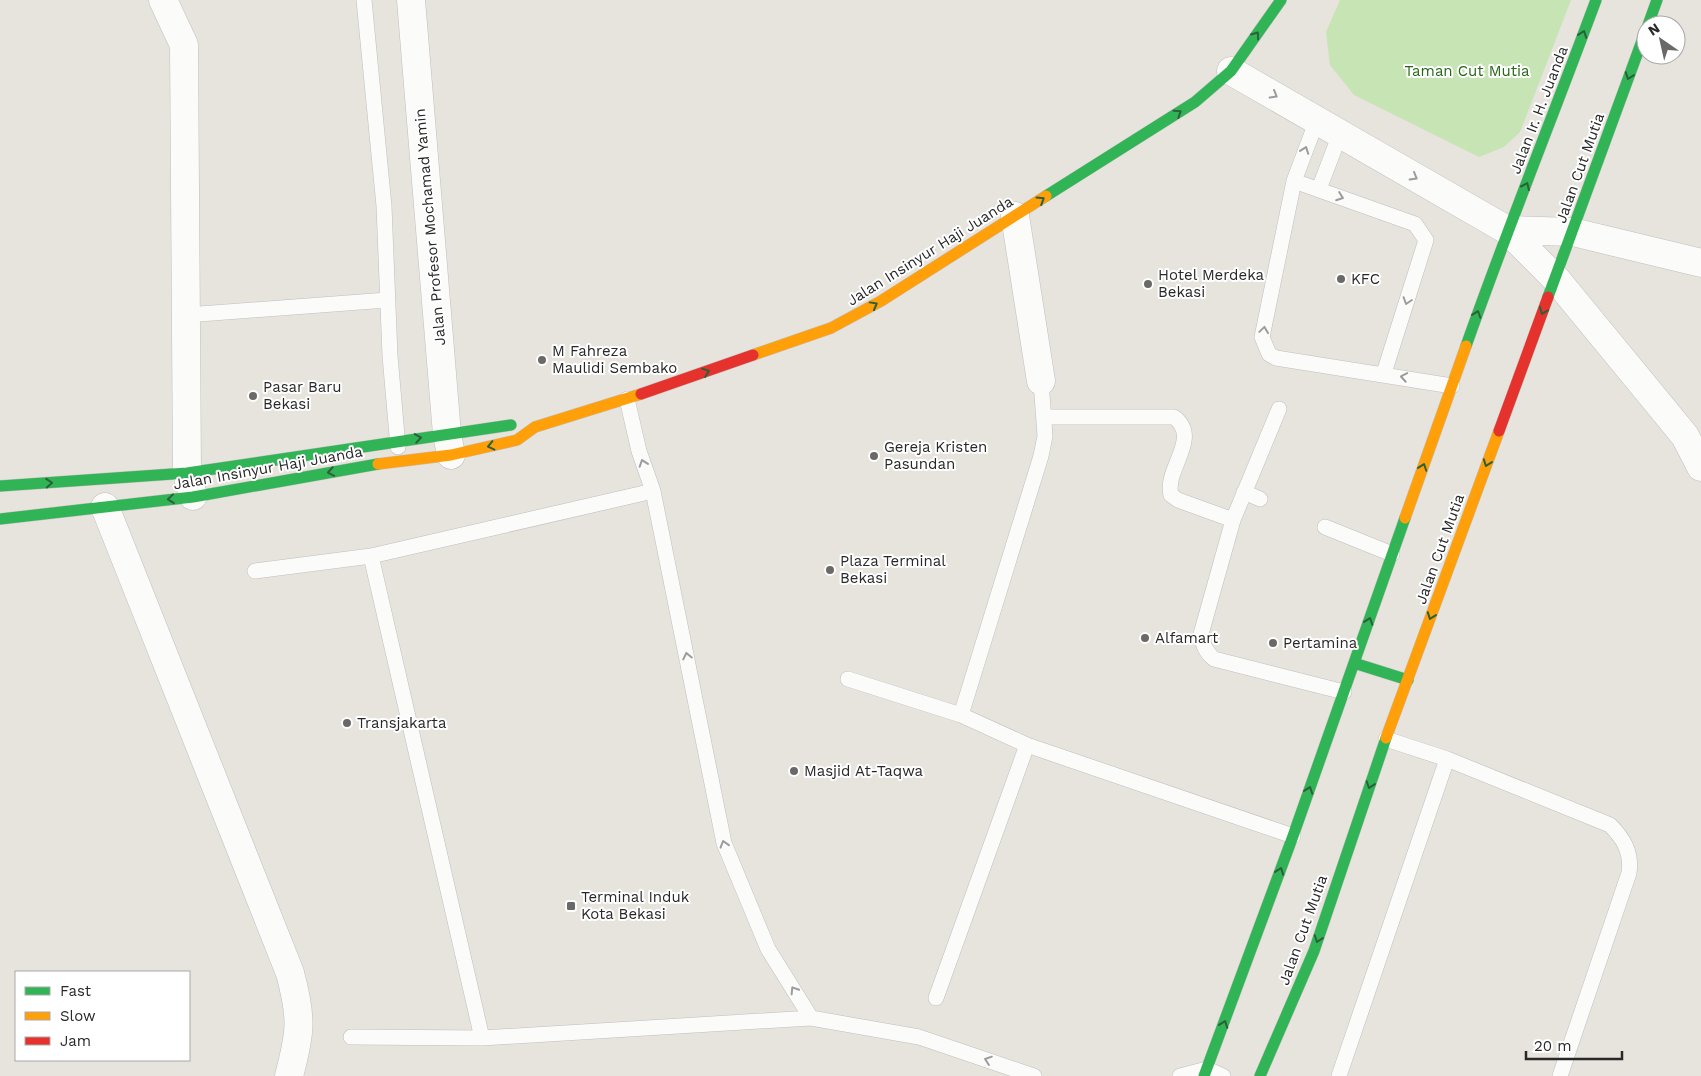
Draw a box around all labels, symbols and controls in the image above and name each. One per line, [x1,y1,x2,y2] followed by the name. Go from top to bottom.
[1636,15,1686,65] north arrow
[1645,20,1663,39] text: N
[1577,30,1587,38] one-way arrow
[1250,32,1259,41] one-way arrow
[1506,43,1572,177] street label: Jalan Ir. H. Juanda
[1405,62,1530,80] park label: Taman Cut Mutia
[1625,71,1635,80] one-way arrow
[1268,89,1277,99] one-way arrow
[411,108,449,346] street label: Jalan Profesor Mochamad Yamin
[1172,110,1182,119] one-way arrow
[1552,110,1608,226] street label: Jalan Cut Mutia
[1299,147,1309,155] one-way arrow
[1409,170,1418,180] one-way arrow
[1520,182,1531,191] one-way arrow
[1335,191,1344,201] one-way arrow
[844,192,1017,310] street label: Jalan Insinyur Haji Juanda
[1036,197,1045,207] one-way arrow
[1158,266,1265,301] place label: Hotel Merdeka Bekasi
[1351,270,1380,288] place label: KFC
[1335,273,1347,285] marker: KFC
[1142,278,1154,290] marker: Hotel Merdeka Bekasi
[1403,296,1413,305] one-way arrow
[868,301,877,311] one-way arrow
[1539,306,1549,315] one-way arrow
[1471,310,1481,319] one-way arrow
[1258,326,1269,334] one-way arrow
[552,342,677,377] place label: M Fahreza Maulidi Sembako
[536,354,548,366] marker: M Fahreza Maulidi Sembako
[701,367,709,377] one-way arrow
[1399,372,1408,383] one-way arrow
[263,378,342,413] place label: Pasar Baru Bekasi
[247,390,259,402] marker: Pasar Baru Bekasi
[414,434,423,444] one-way arrow
[884,438,987,473] place label: Gereja Kristen Pasundan
[486,440,495,451] one-way arrow
[172,442,365,494] street label: Jalan Insinyur Haji Juanda
[868,450,880,462] marker: Gereja Kristen Pasundan
[1483,458,1493,467] one-way arrow
[639,460,649,468] one-way arrow
[1417,464,1427,472] one-way arrow
[326,467,335,477] one-way arrow
[45,477,53,488] one-way arrow
[1412,491,1468,607] street label: Jalan Cut Mutia
[166,494,174,505] one-way arrow
[840,552,946,587] place label: Plaza Terminal Bekasi
[824,564,836,576] marker: Plaza Terminal Bekasi
[1427,611,1437,620] one-way arrow
[1363,617,1373,625] one-way arrow
[1155,629,1219,647] place label: Alfamart
[1139,632,1151,644] marker: Alfamart
[1283,634,1358,652] place label: Pertamina
[1267,637,1279,649] marker: Pertamina
[682,651,693,660] one-way arrow
[357,714,447,732] place label: Transjakarta
[341,717,353,729] marker: Transjakarta
[804,762,924,780] place label: Masjid At-Taqwa
[788,765,800,777] marker: Masjid At-Taqwa
[1366,781,1376,789] one-way arrow
[1303,787,1313,795] one-way arrow
[720,840,730,848] one-way arrow
[1274,867,1284,876] one-way arrow
[1275,872,1331,988] street label: Jalan Cut Mutia
[581,888,690,923] place label: Terminal Induk Kota Bekasi
[565,900,577,912] marker: Terminal Induk Kota Bekasi
[1314,934,1324,943] one-way arrow
[15,971,190,1061] legend
[60,982,92,1000] text: Fast
[790,987,800,996] one-way arrow
[60,1007,96,1025] text: Slow
[1218,1020,1228,1028] one-way arrow
[1526,1028,1622,1060] scale bar
[60,1032,91,1050] text: Jam
[1534,1037,1572,1055] text: 20 m
[984,1056,992,1066] one-way arrow

